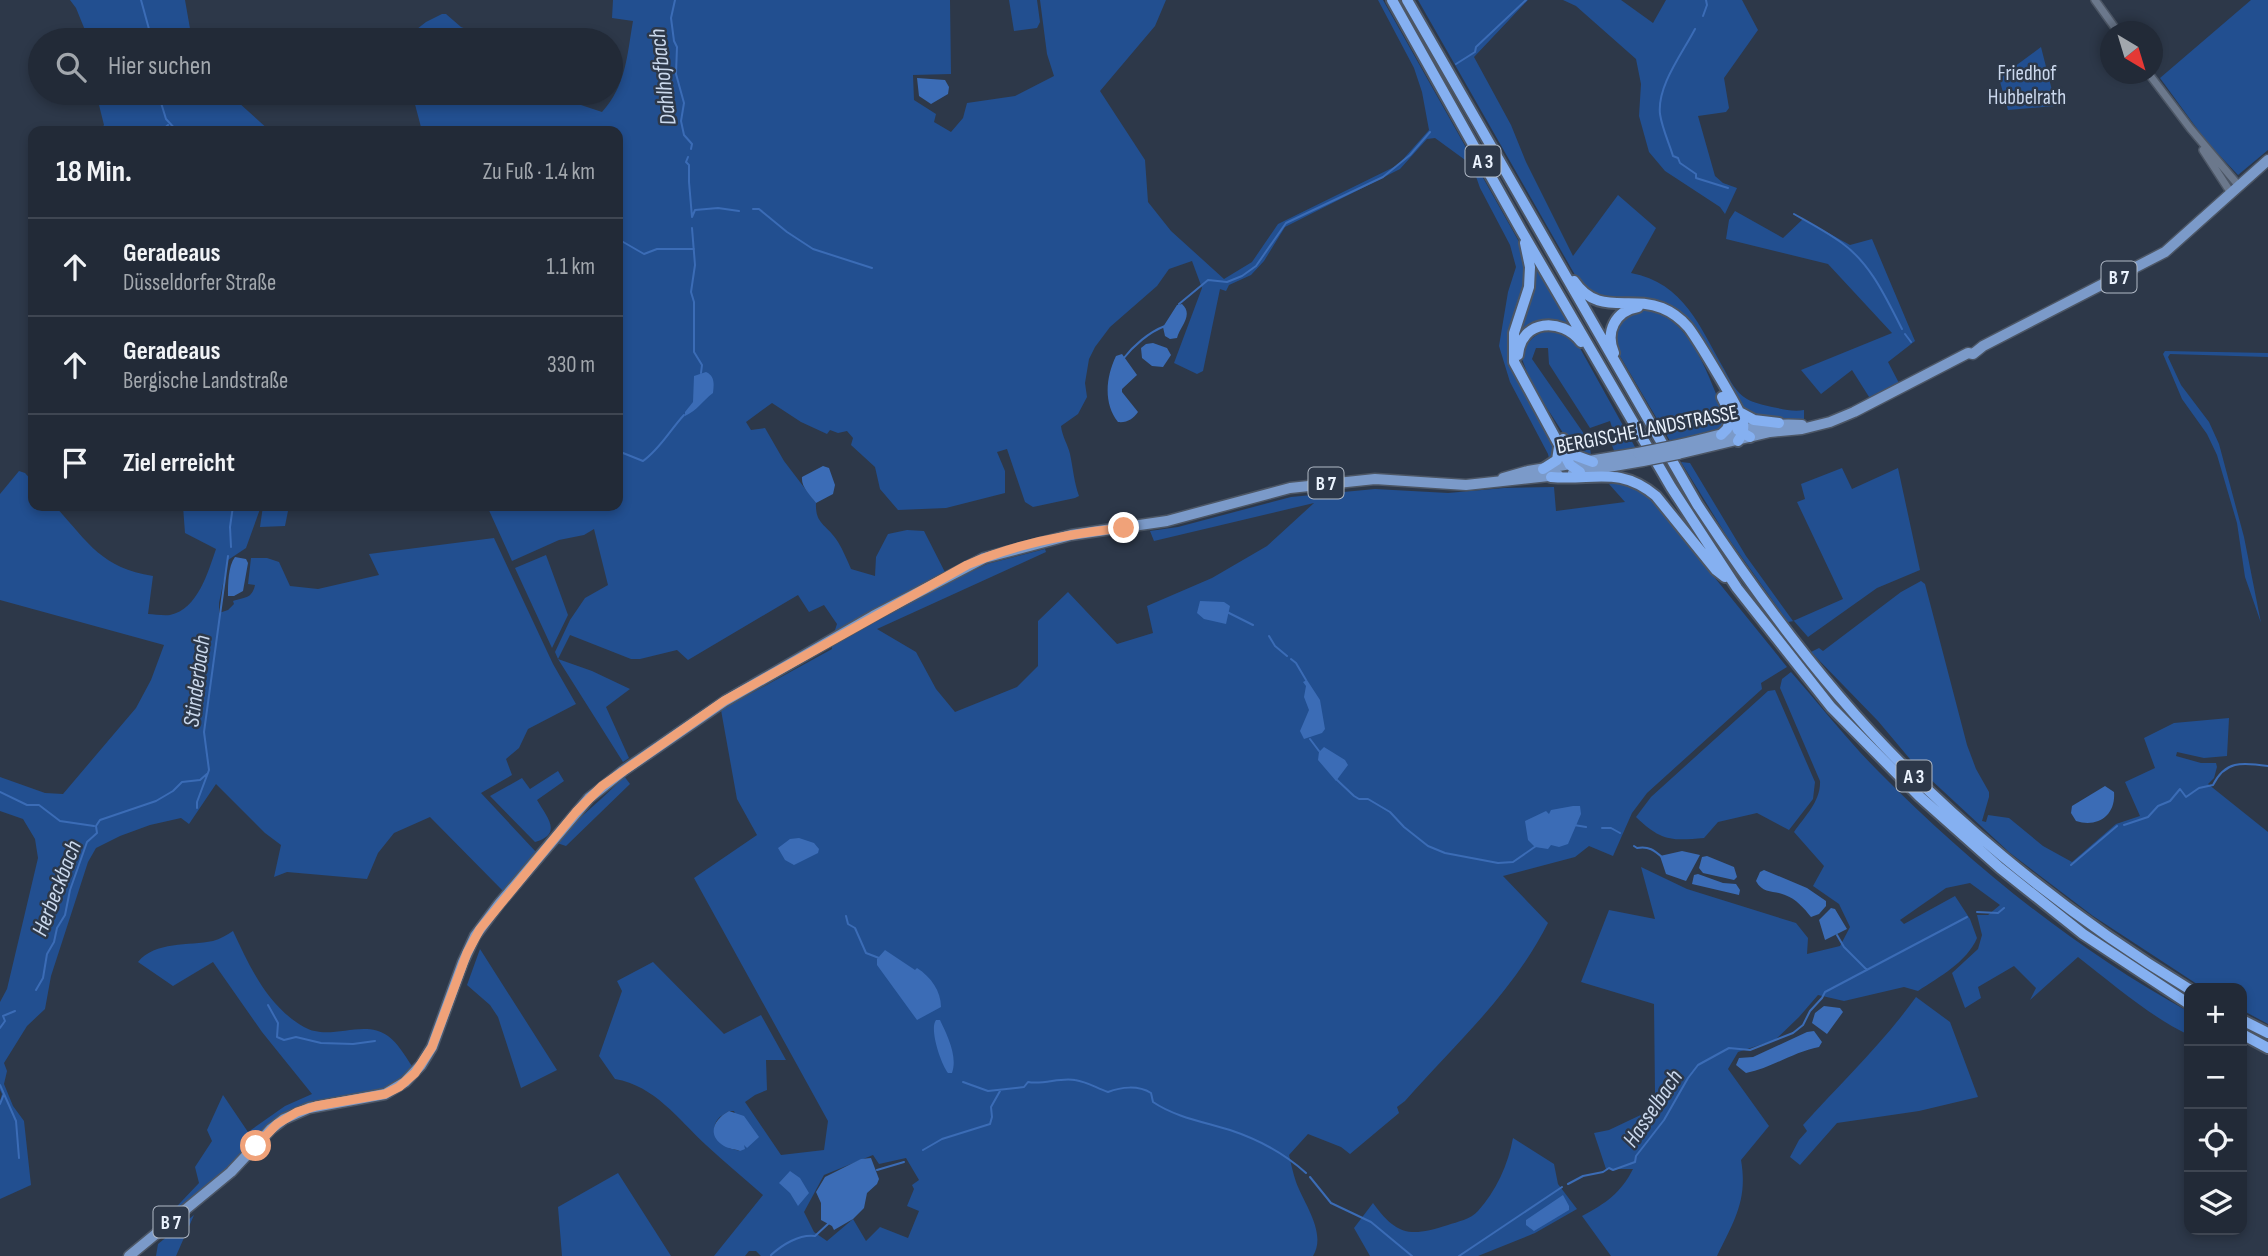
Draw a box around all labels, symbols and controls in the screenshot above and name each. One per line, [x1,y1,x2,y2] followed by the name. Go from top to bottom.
[2100,21,2163,84] north arrow
[643,27,683,127] water label: Dahlhofbach
[28,28,623,105] search box
[52,48,90,86] icon: search
[108,51,211,82] text: Hier suchen
[1988,61,2066,110] park label: Friedhof Hubbelrath
[1466,146,1500,176] road number: A 3
[56,154,132,190] text: 18 Min.
[483,158,595,186] text: Zu Fuß · 1.4 km
[123,238,221,269] text: Geradeaus
[56,248,94,286] icon: ahead
[546,253,595,281] text: 1.1 km
[2102,262,2136,292] road number: B 7
[123,269,276,297] text: Düsseldorfer Straße
[123,336,221,367] text: Geradeaus
[56,346,94,384] icon: ahead
[547,351,595,379] text: 330 m
[123,367,288,395] text: Bergische Landstraße
[1554,400,1740,459] street label: BERGISCHE LANDSTRASSE
[56,444,94,482] icon: arrive
[123,448,235,479] text: Ziel erreicht
[1308,468,1344,498] road number: B 7
[1108,512,1139,543] route end
[177,633,217,729] water label: Stinderbach
[1896,761,1932,792] road number: A 3
[26,836,88,940] water label: Herbeckbach
[2184,983,2247,1235] map controls
[2184,983,2247,1046] button: +
[2184,1046,2247,1109] button: −
[1617,1064,1689,1153] water label: Hasselbach
[2184,1109,2247,1172] button: locate
[240,1130,271,1161] route start
[2184,1172,2247,1235] button: layers
[154,1206,188,1238] road number: B 7

